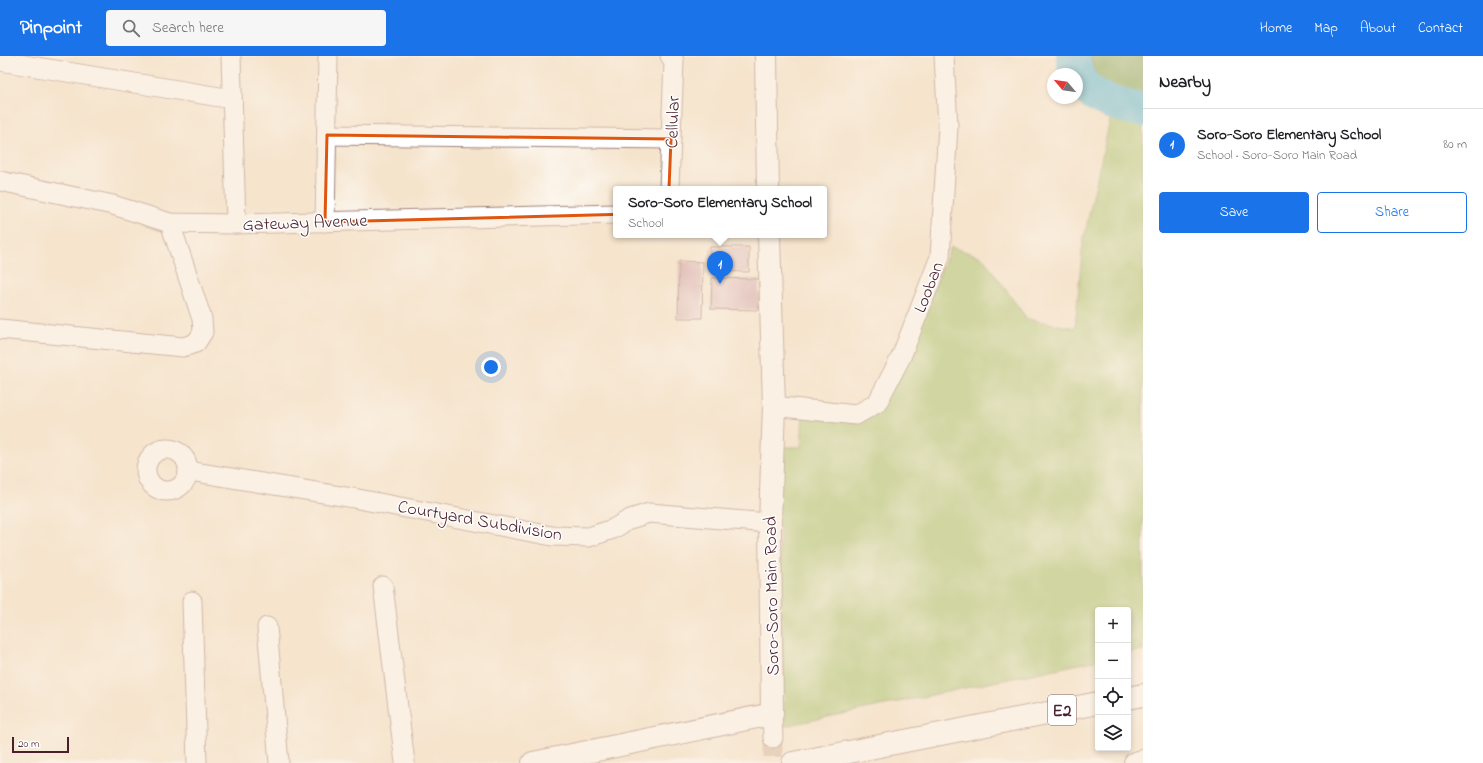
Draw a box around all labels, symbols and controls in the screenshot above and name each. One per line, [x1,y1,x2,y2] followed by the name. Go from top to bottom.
[106,10,386,46] search box
[20,15,82,42] text: Pinpoint
[120,17,142,39] icon: search
[152,17,224,39] text: Search here
[1260,18,1292,39] text: Home
[1314,18,1338,39] text: Map
[1360,18,1396,39] text: About
[1418,18,1463,39] text: Contact
[1047,68,1083,104] north arrow
[1159,70,1211,95] text: Nearby
[660,95,688,149] street label: Cellular
[1197,124,1381,146] text: Soro-Soro Elementary School
[1170,135,1174,154] text: 1
[1443,135,1467,154] text: 80 m
[1197,146,1357,165] text: School · Soro-Soro Main Road
[613,186,827,238] popup
[628,192,812,214] text: Soro-Soro Elementary School
[1159,192,1309,233] button: Save
[1317,192,1467,233] button: Share
[242,209,369,239] street label: Gateway Avenue
[628,214,664,233] text: School
[707,251,733,284] pin: 1
[908,258,952,317] street label: Looban
[481,357,501,377] your location
[395,495,564,549] street label: Courtyard Subdivision
[759,516,787,676] street label: Soro-Soro Main Road
[1095,607,1131,751] map controls
[1095,607,1131,643] button: +
[1095,643,1131,679] button: −
[1095,679,1131,715] button: locate
[1048,695,1076,725] road number: E2
[1095,715,1131,751] button: layers
[12,735,69,754] scale bar
[18,736,40,752] text: 20 m

